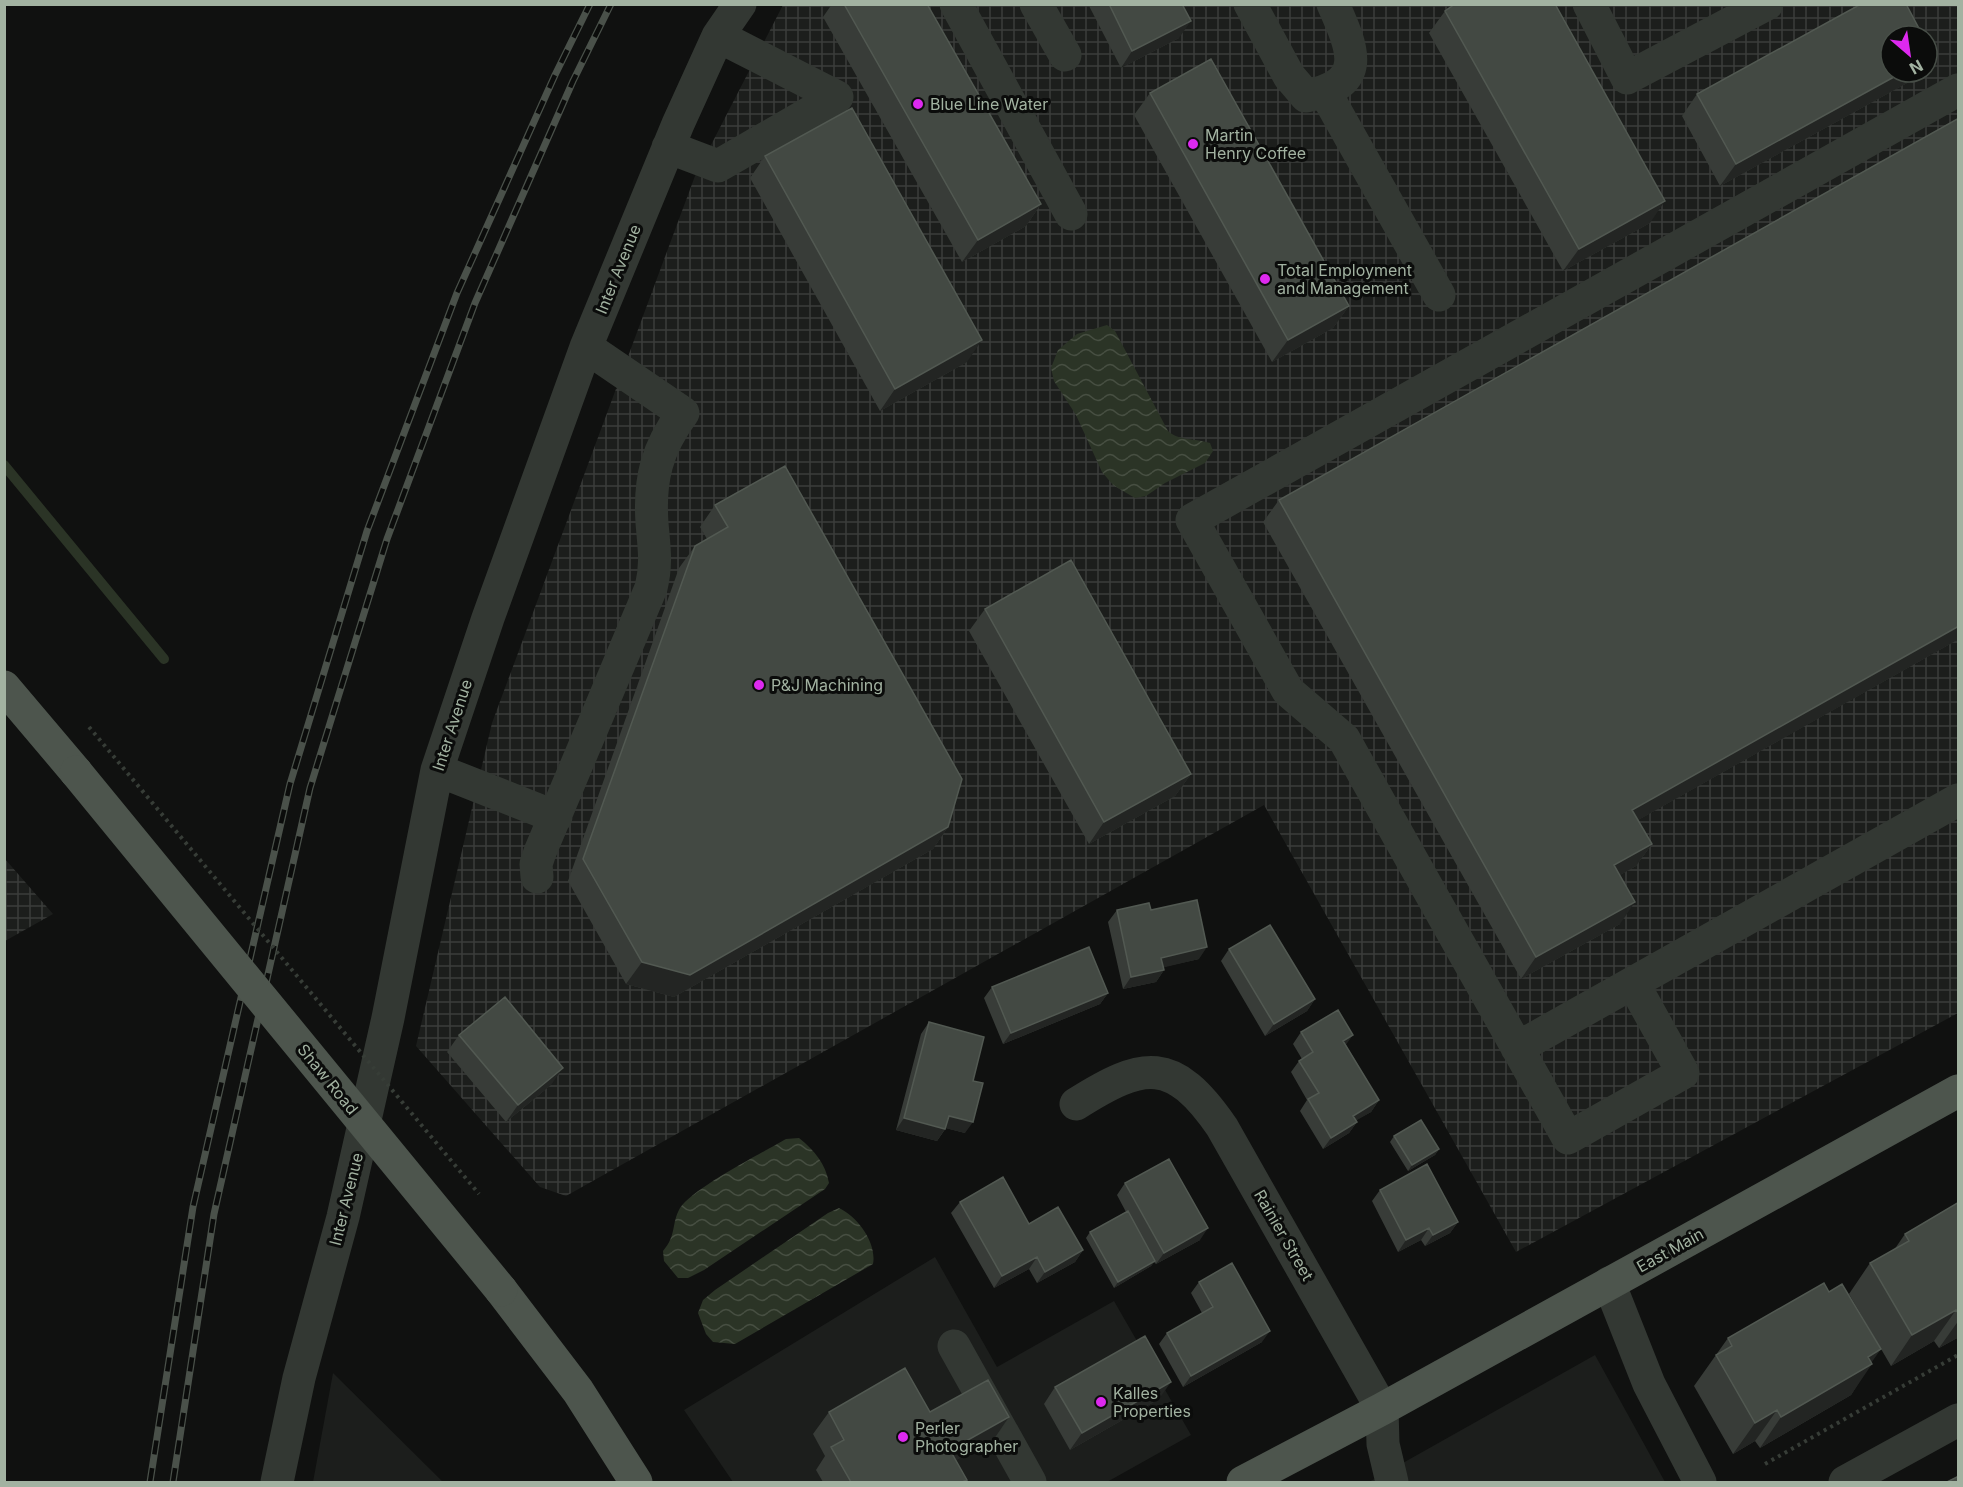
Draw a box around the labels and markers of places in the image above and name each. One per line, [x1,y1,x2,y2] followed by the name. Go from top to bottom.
[930,94,1048,114] place label: Blue Line Water
[911,97,925,111] marker: Blue Line Water
[1205,125,1306,163] place label: Martin Henry Coffee
[1186,137,1200,151] marker: Martin Henry Coffee
[1277,260,1412,298] place label: Total Employment and Management
[1258,272,1272,286] marker: Total Employment and Management
[771,675,883,695] place label: P&J Machining
[752,678,766,692] marker: P&J Machining
[1113,1383,1191,1421] place label: Kalles Properties
[1094,1395,1108,1409] marker: Kalles Properties
[915,1418,1018,1456] place label: Perler Photographer
[896,1430,910,1444] marker: Perler Photographer

